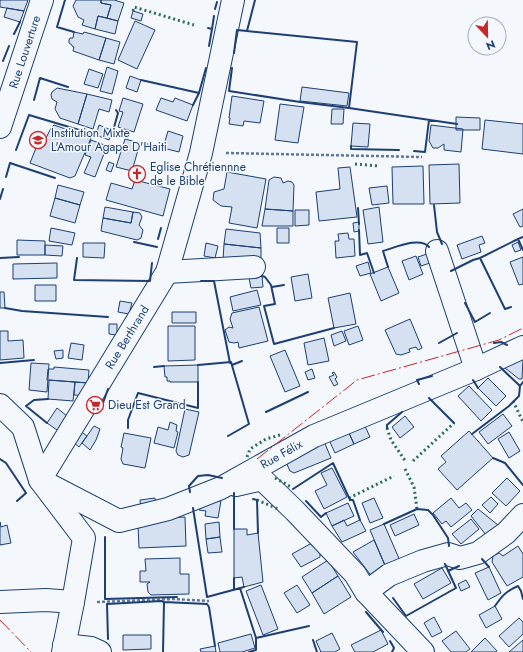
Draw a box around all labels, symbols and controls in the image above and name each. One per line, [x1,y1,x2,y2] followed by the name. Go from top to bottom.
[4,13,45,91] street label: Rue Louverture
[467,16,507,56] north arrow
[484,36,498,54] text: N
[51,124,167,156] place label: Institution Mixte L'Amour Agape D'Haiti
[28,130,48,150] school or university icon: Institution Mixte L'Amour Agape D'Haiti
[150,158,246,190] place label: Eglise Chrétiennne de le Bible
[127,164,147,184] church icon: Eglise Chrétiennne de le Bible
[101,302,154,373] street label: Rue Berthrand
[85,395,105,415] supermarket icon: Dieu Est Grand
[108,396,186,414] place label: Dieu Est Grand
[257,435,306,473] street label: Rue Félix

